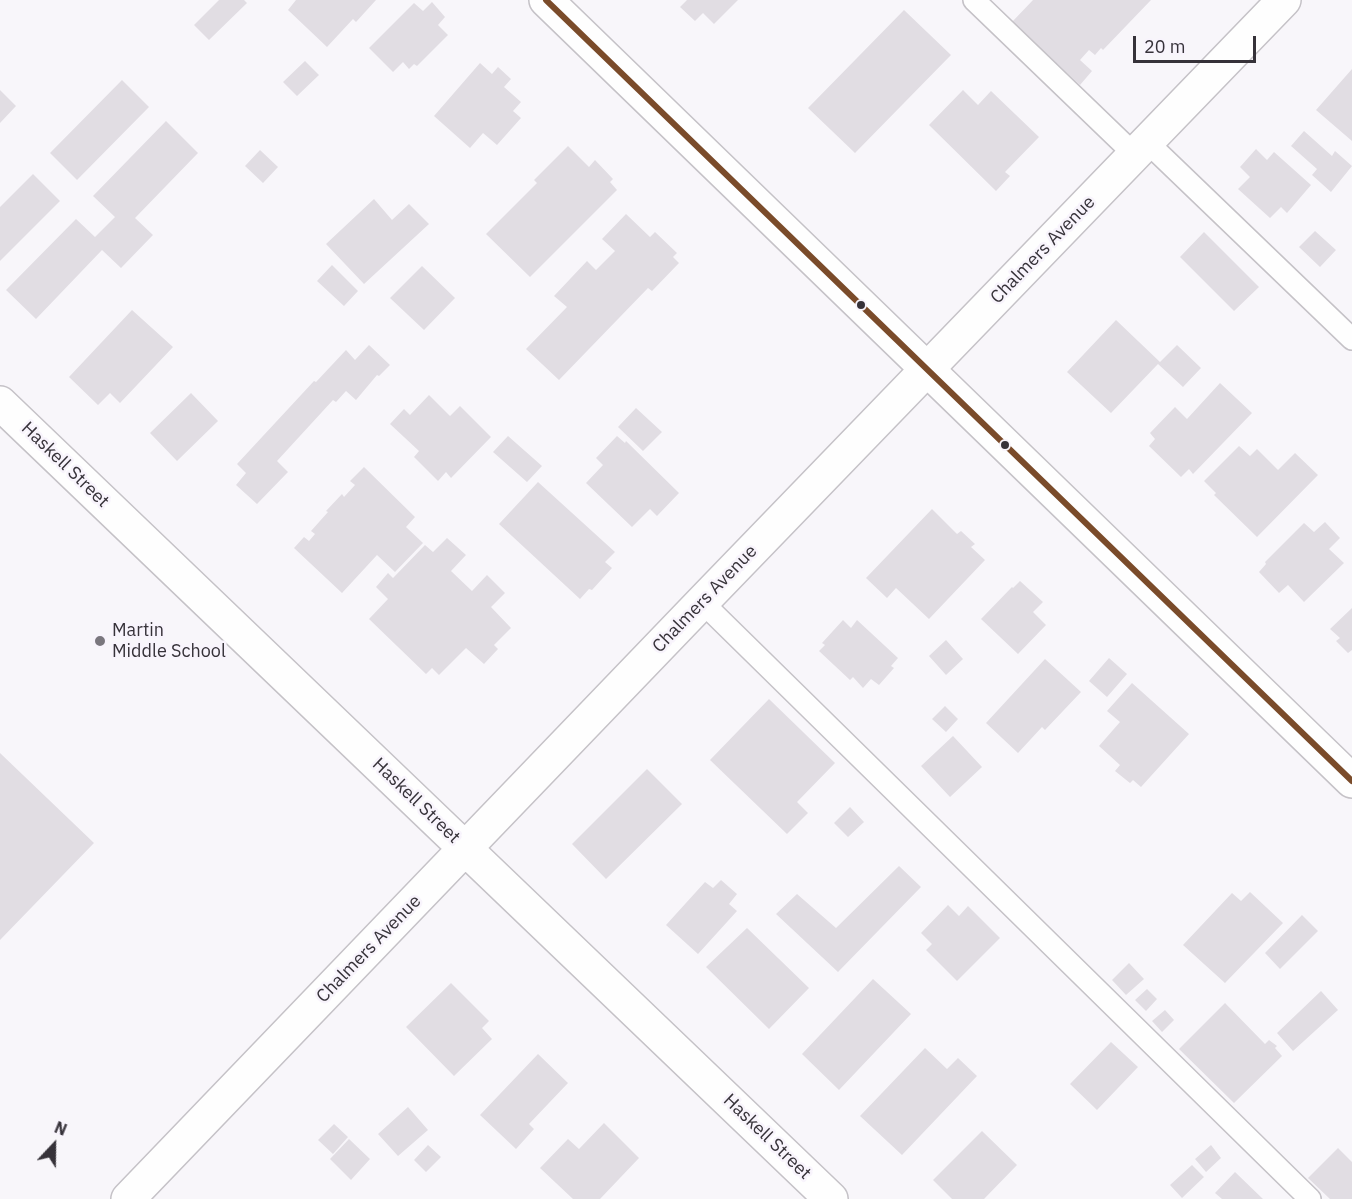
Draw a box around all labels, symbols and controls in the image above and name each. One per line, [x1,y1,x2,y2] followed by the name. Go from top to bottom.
[1136,24,1259,62] scale bar
[1144,35,1186,58] text: 20 m
[986,192,1100,308] street label: Chalmers Avenue
[855,299,867,311] unlabelled marker
[17,418,113,512] street label: Haskell Street
[999,439,1011,451] unlabelled marker
[648,541,762,657] street label: Chalmers Avenue
[112,620,226,662] place label: Martin Middle School
[93,634,107,648] marker: Martin Middle School
[368,754,464,848] street label: Haskell Street
[312,891,426,1007] street label: Chalmers Avenue
[719,1090,815,1184] street label: Haskell Street
[24,1115,84,1175] north arrow
[52,1117,70,1140] text: N

